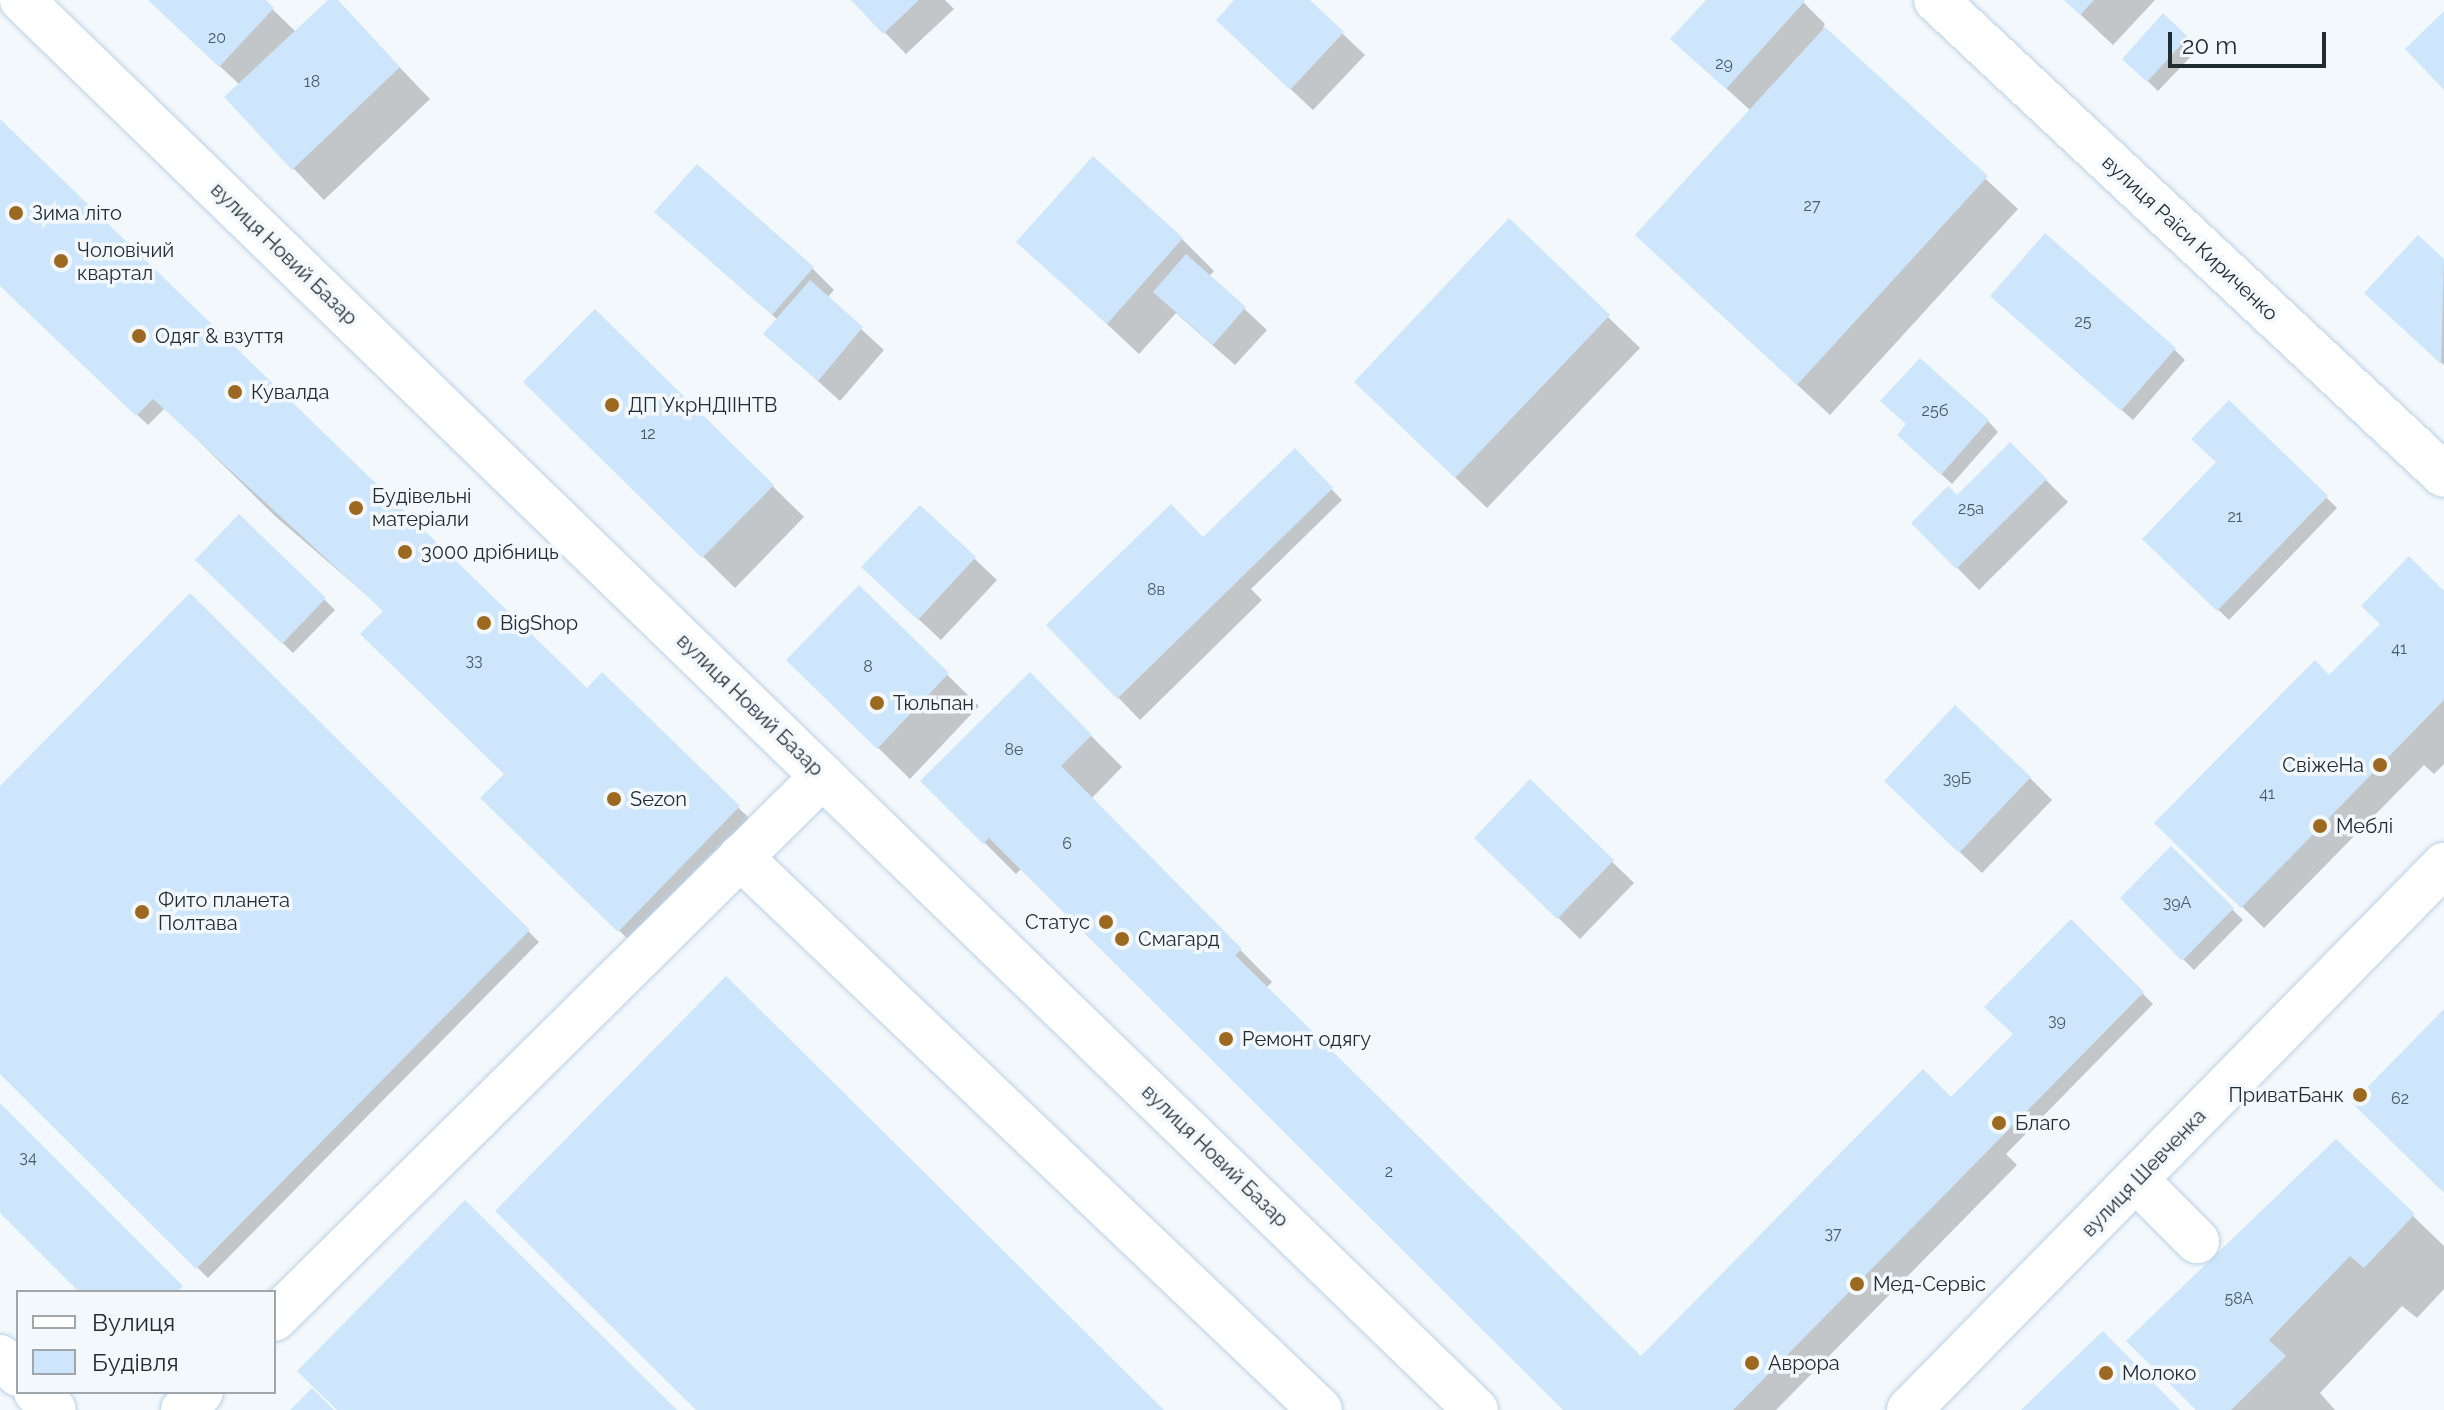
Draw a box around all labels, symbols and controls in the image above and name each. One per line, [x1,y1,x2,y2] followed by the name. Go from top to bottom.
[2172,16,2330,66] scale bar
[208,28,226,48] house number: 20
[2182,31,2237,60] text: 20 m
[1715,54,1733,74] house number: 29
[304,72,320,92] house number: 18
[2097,150,2283,326] street label: вулиця Раїси Кириченко
[206,178,362,330] street label: вулиця Новий Базар
[1804,196,1820,216] house number: 27
[32,201,122,225] place label: Зима літо
[7,204,25,222] marker: Зима літо
[77,238,174,285] place label: Чоловічий квартал
[52,252,70,270] marker: Чоловічий квартал
[2074,312,2092,332] house number: 25
[155,324,284,348] place label: Одяг & взуття
[130,327,148,345] marker: Одяг & взуття
[251,380,329,404] place label: Кувалда
[226,383,244,401] marker: Кувалда
[628,393,777,417] place label: ДП УкрНДІІНТВ
[603,396,621,414] marker: ДП УкрНДІІНТВ
[1922,401,1948,421] house number: 25б
[640,424,656,444] house number: 12
[372,484,471,531] place label: Будівельні матеріали
[347,499,365,517] marker: Будівельні матеріали
[1958,499,1984,519] house number: 25а
[2227,507,2243,527] house number: 21
[421,540,559,564] place label: 3000 дрібниць
[396,543,414,561] marker: 3000 дрібниць
[1147,580,1165,600] house number: 8в
[500,611,578,635] place label: BigShop
[475,614,493,632] marker: BigShop
[672,629,828,781] street label: вулиця Новий Базар
[2391,639,2407,659] house number: 41
[465,651,483,671] house number: 33
[863,657,873,677] house number: 8
[893,691,974,715] place label: Тюльпан
[868,694,886,712] marker: Тюльпан
[1005,740,1023,760] house number: 8е
[2282,753,2364,777] place label: СвіжеНа
[2371,756,2389,774] marker: СвіжеНа
[1943,769,1971,789] house number: 39Б
[2259,784,2275,804] house number: 41
[630,787,687,811] place label: Sezon
[605,790,623,808] marker: Sezon
[2336,814,2393,838] place label: Меблі
[2311,817,2329,835] marker: Меблі
[1062,834,1072,854] house number: 6
[158,888,290,935] place label: Фито планета Полтава
[2163,893,2191,913] house number: 39А
[133,903,151,921] marker: Фито планета Полтава
[1025,910,1090,934] place label: Статус
[1097,913,1115,931] marker: Статус
[1138,927,1220,951] place label: Смагард
[1113,930,1131,948] marker: Смагард
[2048,1011,2066,1031] house number: 39
[1242,1027,1371,1051] place label: Ремонт одягу
[1217,1030,1235,1048] marker: Ремонт одягу
[1137,1080,1293,1232] street label: вулиця Новий Базар
[2229,1083,2344,1107] place label: ПриватБанк
[2351,1086,2369,1104] marker: ПриватБанк
[2391,1089,2409,1109] house number: 62
[2077,1104,2211,1242] street label: вулиця Шевченка
[2015,1111,2070,1135] place label: Благо
[1990,1114,2008,1132] marker: Благо
[19,1148,37,1168] house number: 34
[1385,1162,1393,1182] house number: 2
[1824,1224,1842,1244] house number: 37
[1873,1272,1986,1296] place label: Мед-Сервіс
[1848,1275,1866,1293] marker: Мед-Сервіс
[2225,1289,2253,1309] house number: 58А
[16,1290,276,1394] legend
[92,1308,175,1337] text: Вулиця
[92,1348,179,1377] text: Будівля
[1768,1351,1840,1375] place label: Аврора
[1743,1354,1761,1372] marker: Аврора
[2122,1361,2196,1385] place label: Молоко
[2097,1364,2115,1382] marker: Молоко

